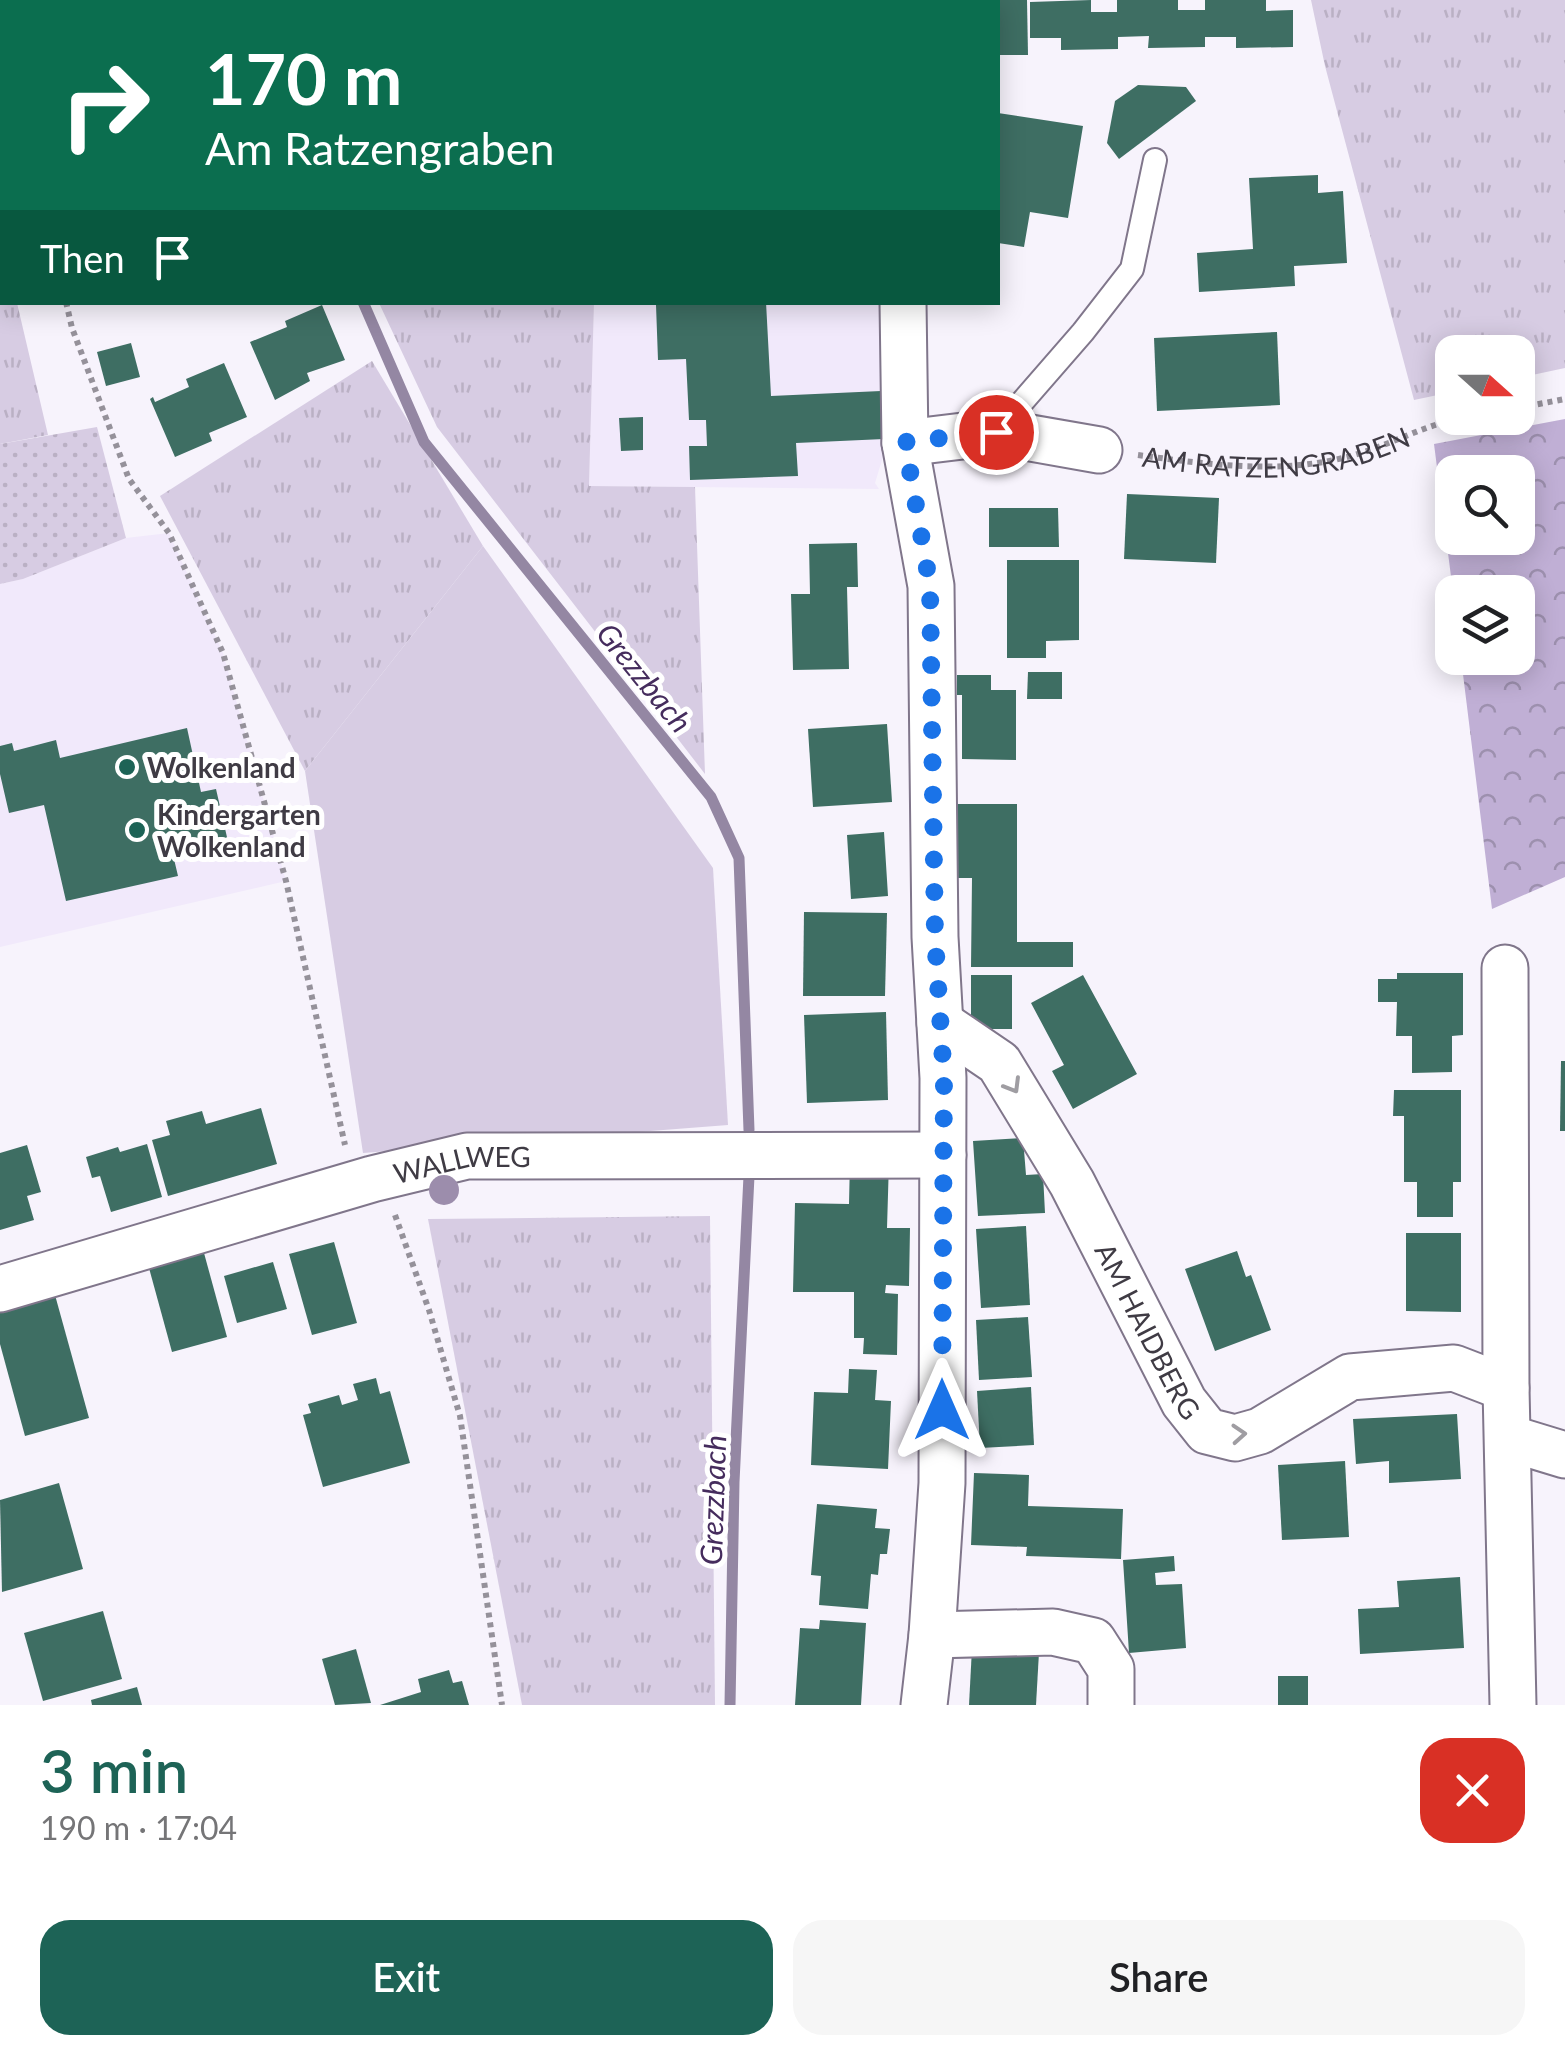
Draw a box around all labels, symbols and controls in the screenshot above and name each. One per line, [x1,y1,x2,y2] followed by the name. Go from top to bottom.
[205,36,402,120] text: 170 m
[40,40,170,170] icon: right
[205,121,555,175] text: Am Ratzengraben
[145,230,200,285] icon: arrive
[40,235,125,281] text: Then
[1435,335,1535,435] north arrow
[1435,335,1535,675] map controls
[954,390,1039,475] pin
[969,405,1024,460] icon: arrive
[1141,419,1414,484] street label: AM RATZENGRABEN
[1435,455,1535,555] button: search
[1435,575,1535,675] button: layers
[590,615,700,739] water label: Grezzbach
[147,750,296,784] place label: Wolkenland
[116,756,138,778] marker: Wolkenland
[157,797,321,863] place label: Kindergarten Wolkenland
[126,819,148,841] marker: Kindergarten Wolkenland
[1000,1075,1019,1093] one-way arrow
[390,1139,531,1190] street label: WALLWEG
[1088,1237,1208,1426] street label: AM HAIDBERG
[890,1358,994,1462] position arrow
[1231,1423,1247,1445] one-way arrow
[692,1434,732,1566] water label: Grezzbach
[40,1734,188,1806] text: 3 min
[1420,1738,1525,1843] button: close
[40,1808,237,1847] text: 190 m · 17:04
[40,1920,773,2035] button: Exit
[793,1920,1525,2035] button: Share

